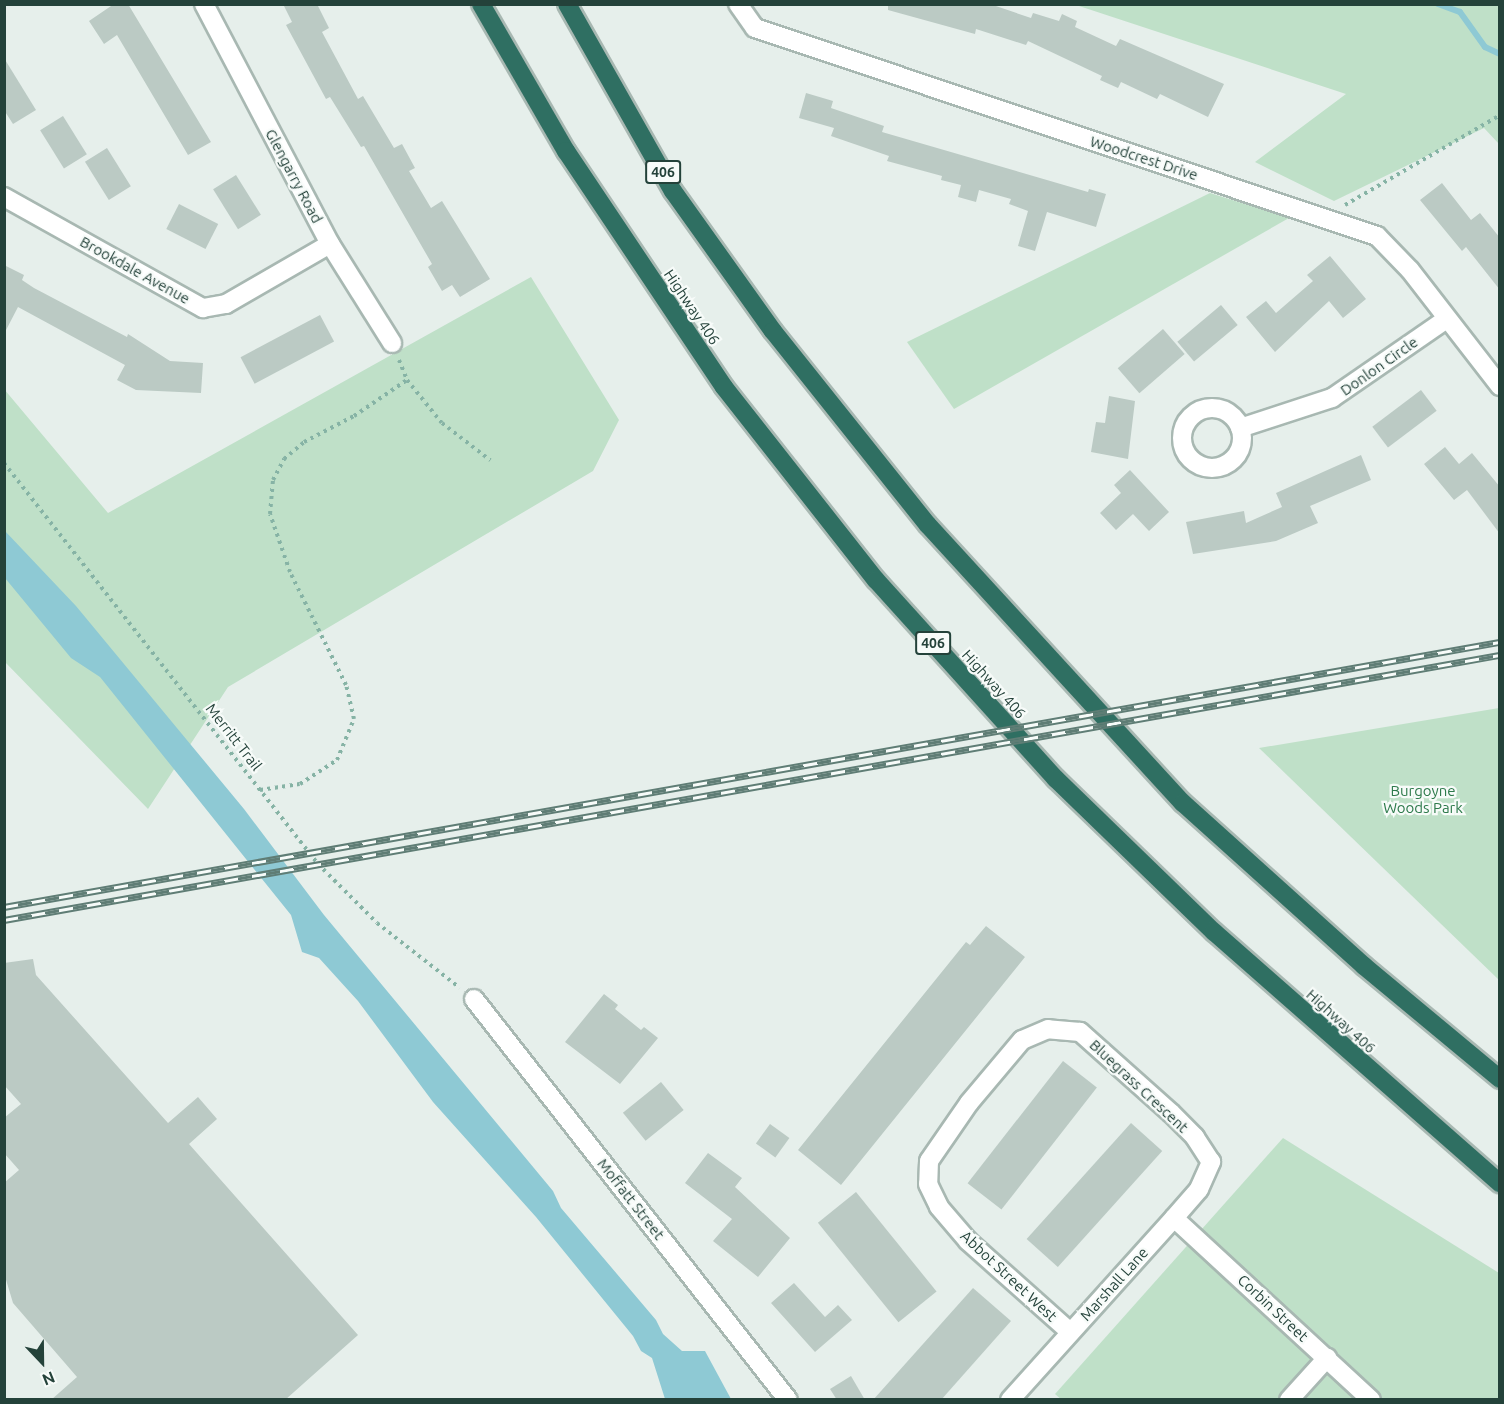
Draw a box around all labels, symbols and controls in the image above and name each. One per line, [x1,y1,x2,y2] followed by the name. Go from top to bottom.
[262,126,326,226] street label: Glengarry Road
[1088,132,1200,184] street label: Woodcrest Drive
[645,161,681,183] road number: 406
[77,232,193,308] street label: Brookdale Avenue
[660,266,724,348] street label: Highway 406
[1337,333,1421,399] street label: Donlon Circle
[915,632,951,654] road number: 406
[958,646,1030,722] street label: Highway 406
[202,700,266,774] street label: Merritt Trail
[1383,781,1463,816] park label: Burgoyne Woods Park
[1303,985,1379,1057] street label: Highway 406
[1086,1036,1192,1136] street label: Bluegrass Crescent
[594,1155,668,1243] street label: Moffatt Street
[957,1227,1061,1325] street label: Abbot Street West
[1076,1244,1152,1324] street label: Marshall Lane
[1234,1271,1312,1345] street label: Corbin Street
[12,1332,72,1392] north arrow
[40,1368,58,1389] text: N

